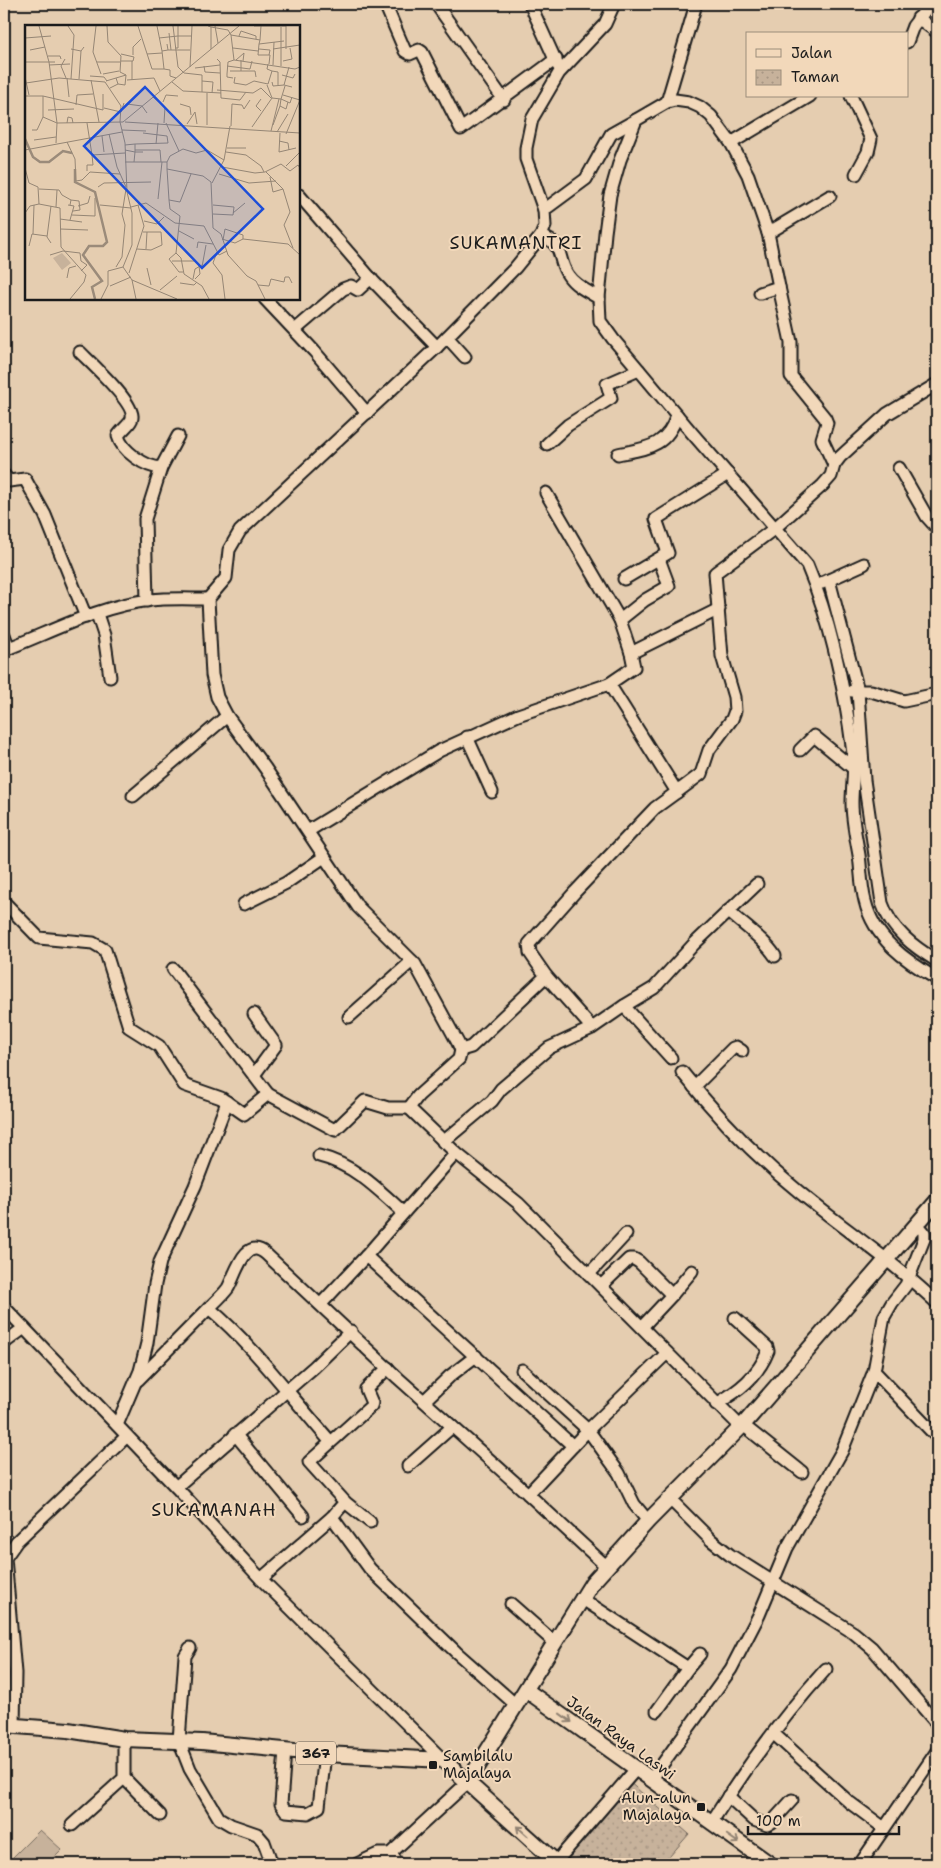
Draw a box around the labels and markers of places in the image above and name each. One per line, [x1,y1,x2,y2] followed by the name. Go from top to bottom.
[443,1746,513,1783] place label: Sambilalu Majalaya
[427,1759,439,1771] marker: Sambilalu Majalaya
[621,1788,692,1825] place label: Alun-alun Majalaya
[695,1801,707,1813] marker: Alun-alun Majalaya

